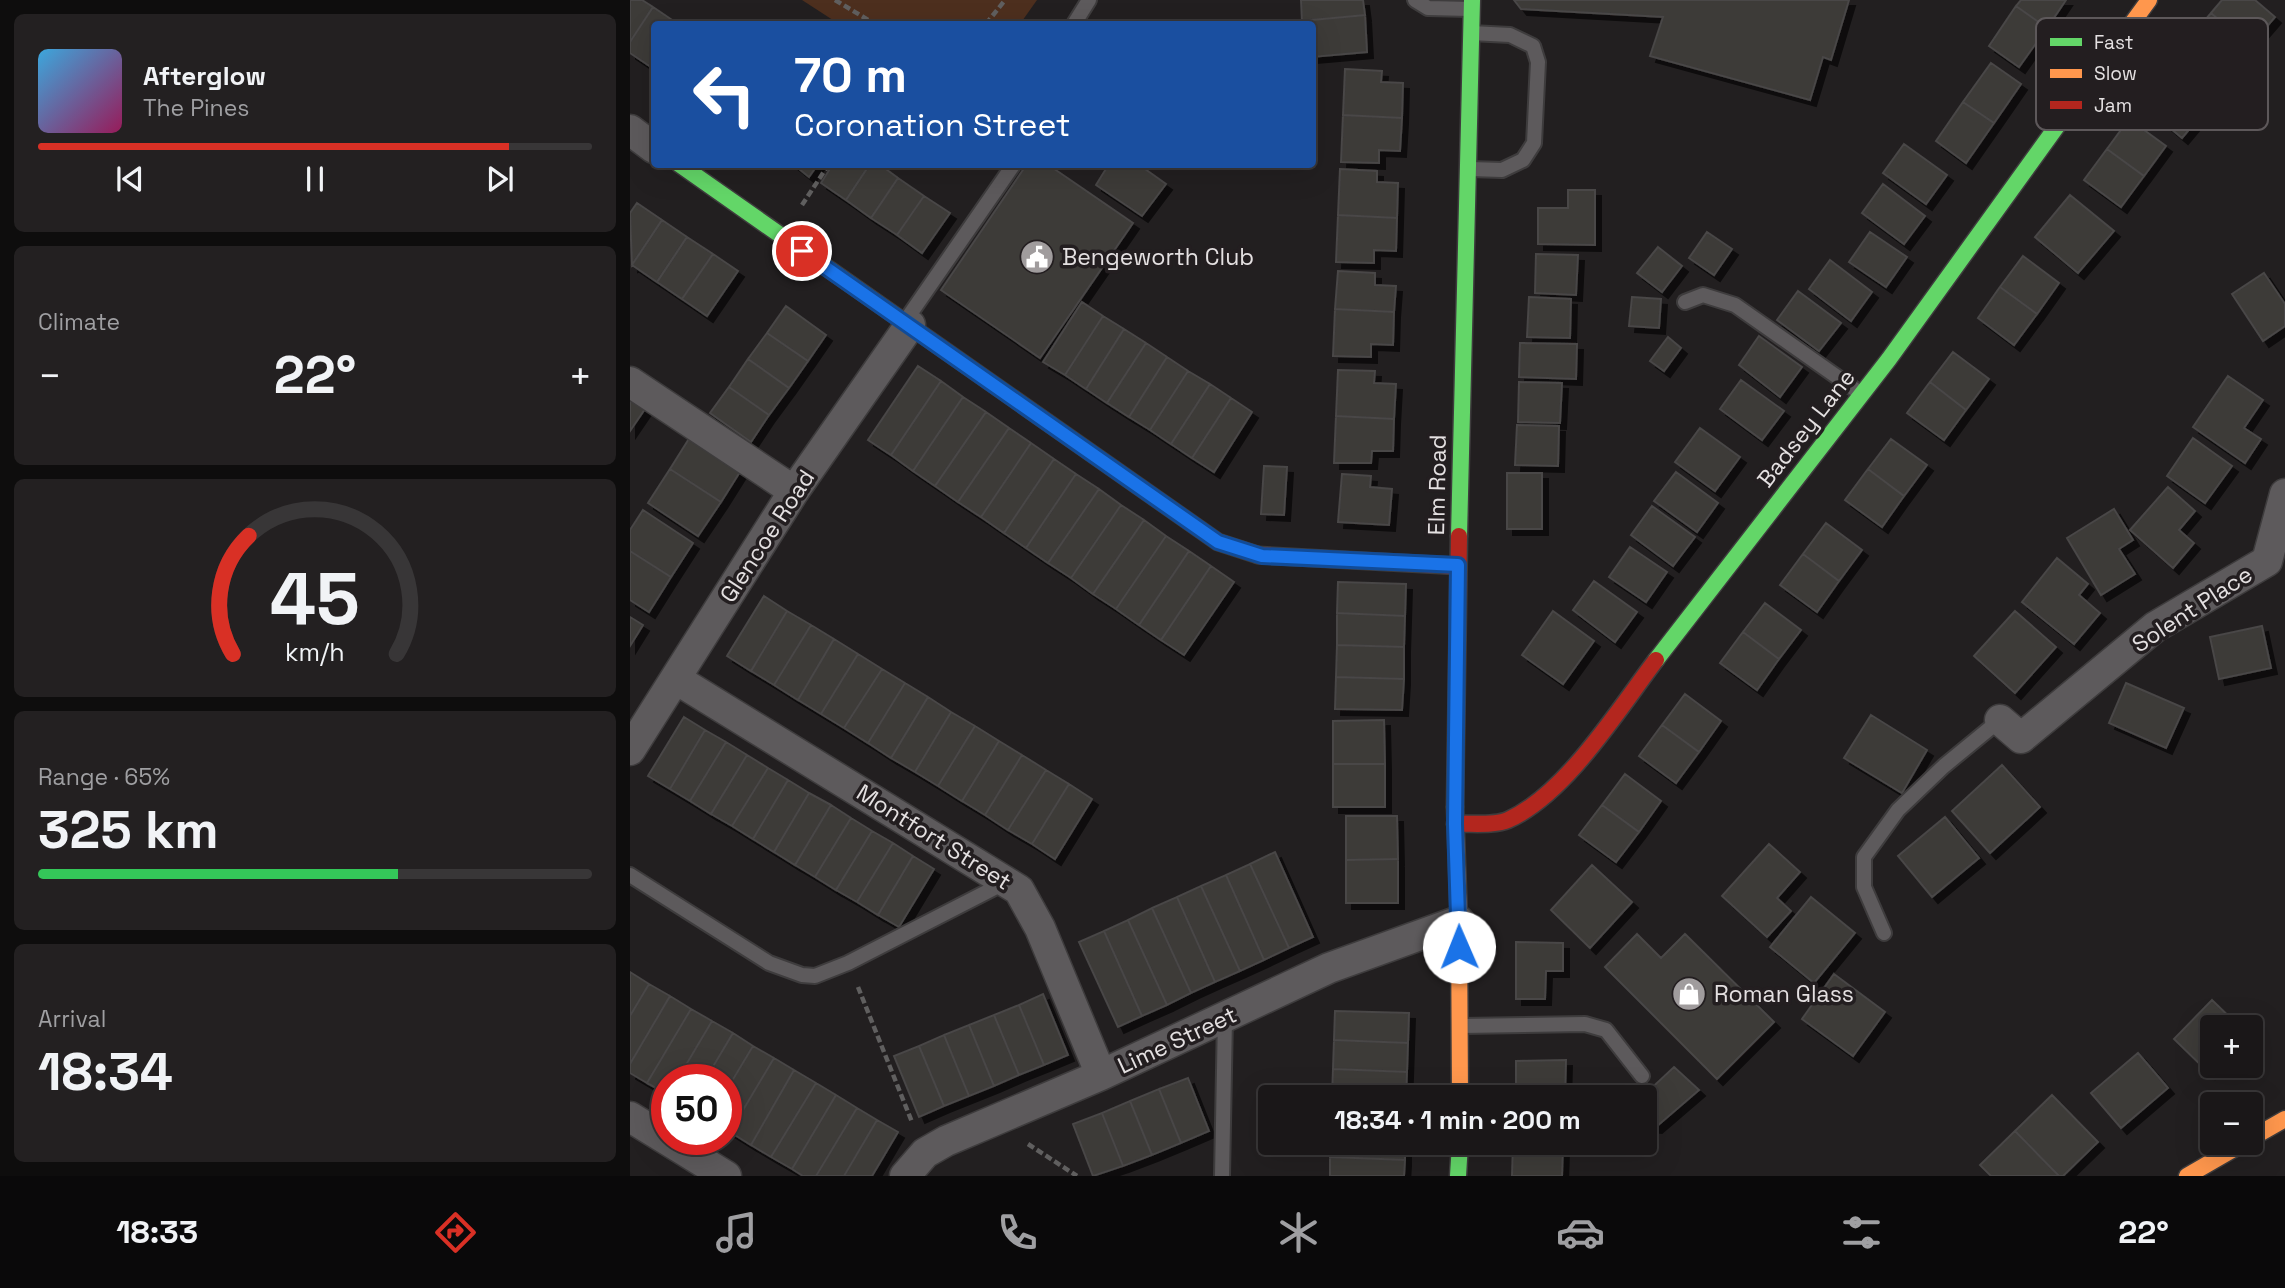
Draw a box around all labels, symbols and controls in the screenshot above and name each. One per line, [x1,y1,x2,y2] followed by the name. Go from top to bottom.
[2036,18,2268,130] legend
[2094,30,2134,55] text: Fast
[794,44,907,106] text: 70 m
[679,49,770,140] icon: left
[143,59,266,93] text: Afterglow
[2094,61,2137,86] text: Slow
[143,93,249,123] text: The Pines
[2094,93,2132,118] text: Jam
[794,105,1071,145] text: Coronation Street
[111,160,149,198] icon: previous
[296,160,334,198] icon: pause
[481,160,519,198] icon: next
[772,221,832,281] pin
[783,232,821,270] icon: arrive
[1018,238,1056,276] public building icon: Bengeworth Club
[1062,242,1254,272] place label: Bengeworth Club
[38,307,120,337] text: Climate
[274,342,356,408] text: 22°
[38,352,62,400] text: −
[568,352,592,400] text: +
[1750,363,1862,493] street label: Badsey Lane
[1421,434,1453,536] street label: Elm Road
[713,464,821,608] street label: Glencoe Road
[270,552,360,645] text: 45
[2126,559,2258,659] street label: Solent Place
[285,636,345,668] text: km/h
[38,762,170,792] text: Range · 65%
[851,777,1017,897] street label: Montfort Street
[38,797,219,863] text: 325 km
[1422,910,1496,984] position arrow
[1670,975,1708,1013] shop icon: Roman Glass
[1714,979,1854,1009] place label: Roman Glass
[1113,999,1241,1081] street label: Lime Street
[38,1004,106,1034] text: Arrival
[2200,1015,2263,1155] map controls
[2200,1015,2263,1078] button: +
[38,1039,173,1105] text: 18:34
[651,1064,742,1155] speed limit sign: 50
[2200,1092,2263,1155] button: −
[1334,1103,1581,1137] text: 18:34 · 1 min · 200 m
[431,1208,480,1257] icon: directions
[712,1208,761,1257] icon: music
[993,1208,1042,1257] icon: phone
[1274,1208,1323,1257] icon: climate
[1556,1208,1605,1257] icon: car
[1837,1208,1886,1257] icon: filters
[116,1212,198,1252] text: 18:33
[2118,1212,2169,1252] text: 22°

